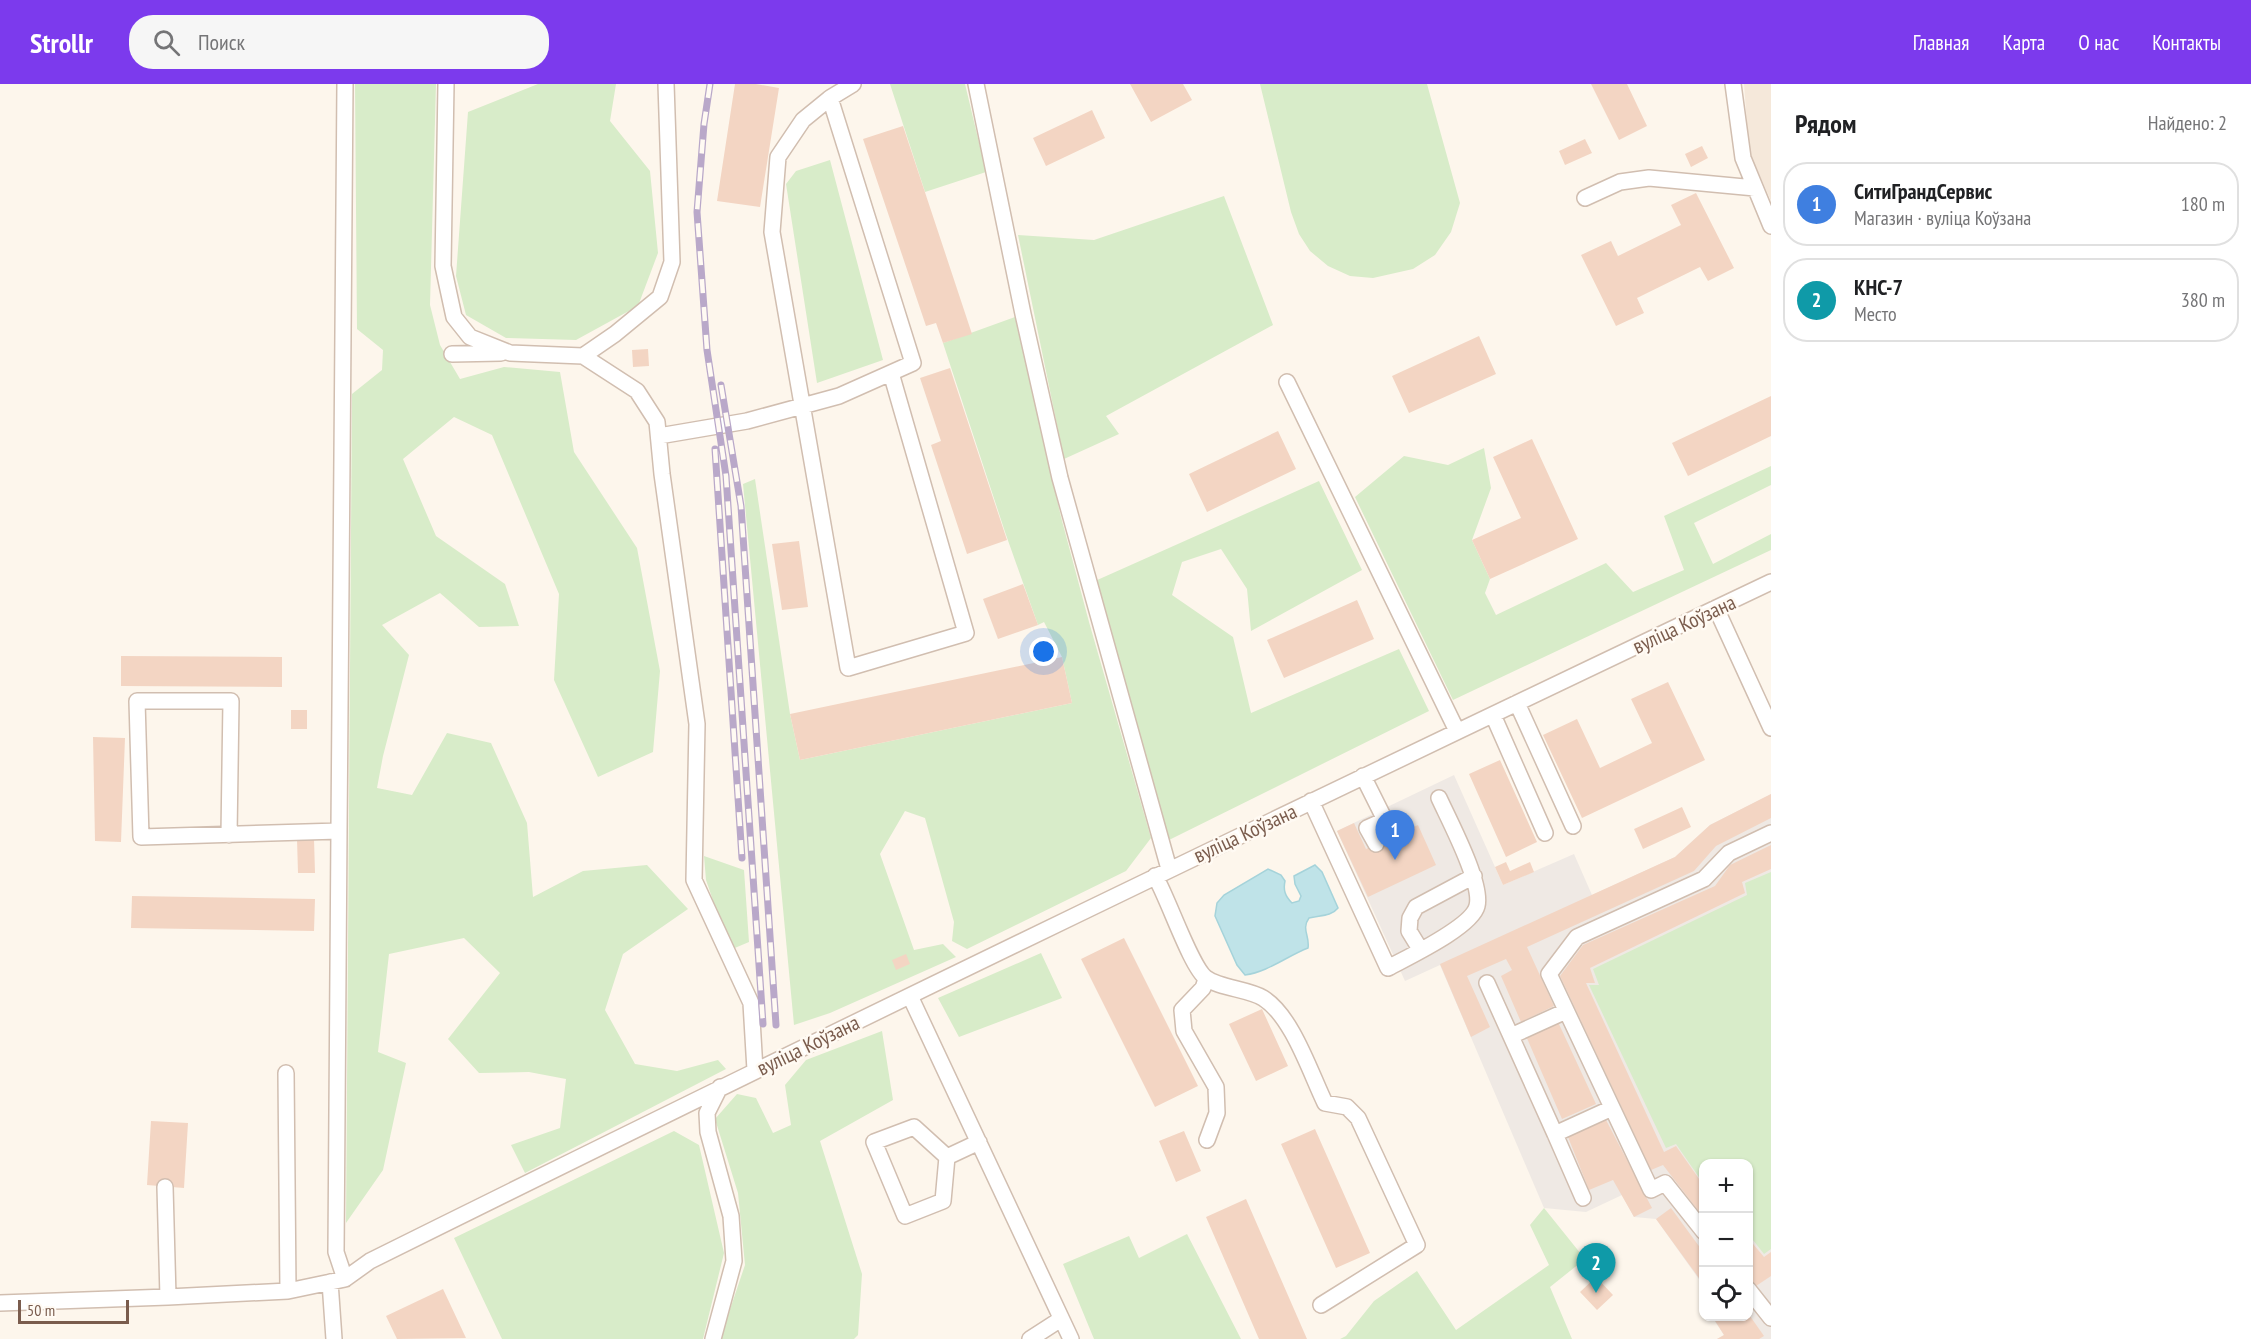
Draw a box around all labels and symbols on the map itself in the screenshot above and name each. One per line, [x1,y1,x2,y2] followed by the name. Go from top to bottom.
[1628,588,1740,660] street label: вуліца Коўзана
[1029,637,1058,666] your location
[1189,797,1301,869] street label: вуліца Коўзана
[1376,810,1414,860] pin: 1
[752,1009,864,1081] street label: вуліца Коўзана
[1576,1244,1616,1293] pin: 2
[18,1297,129,1324] scale bar

